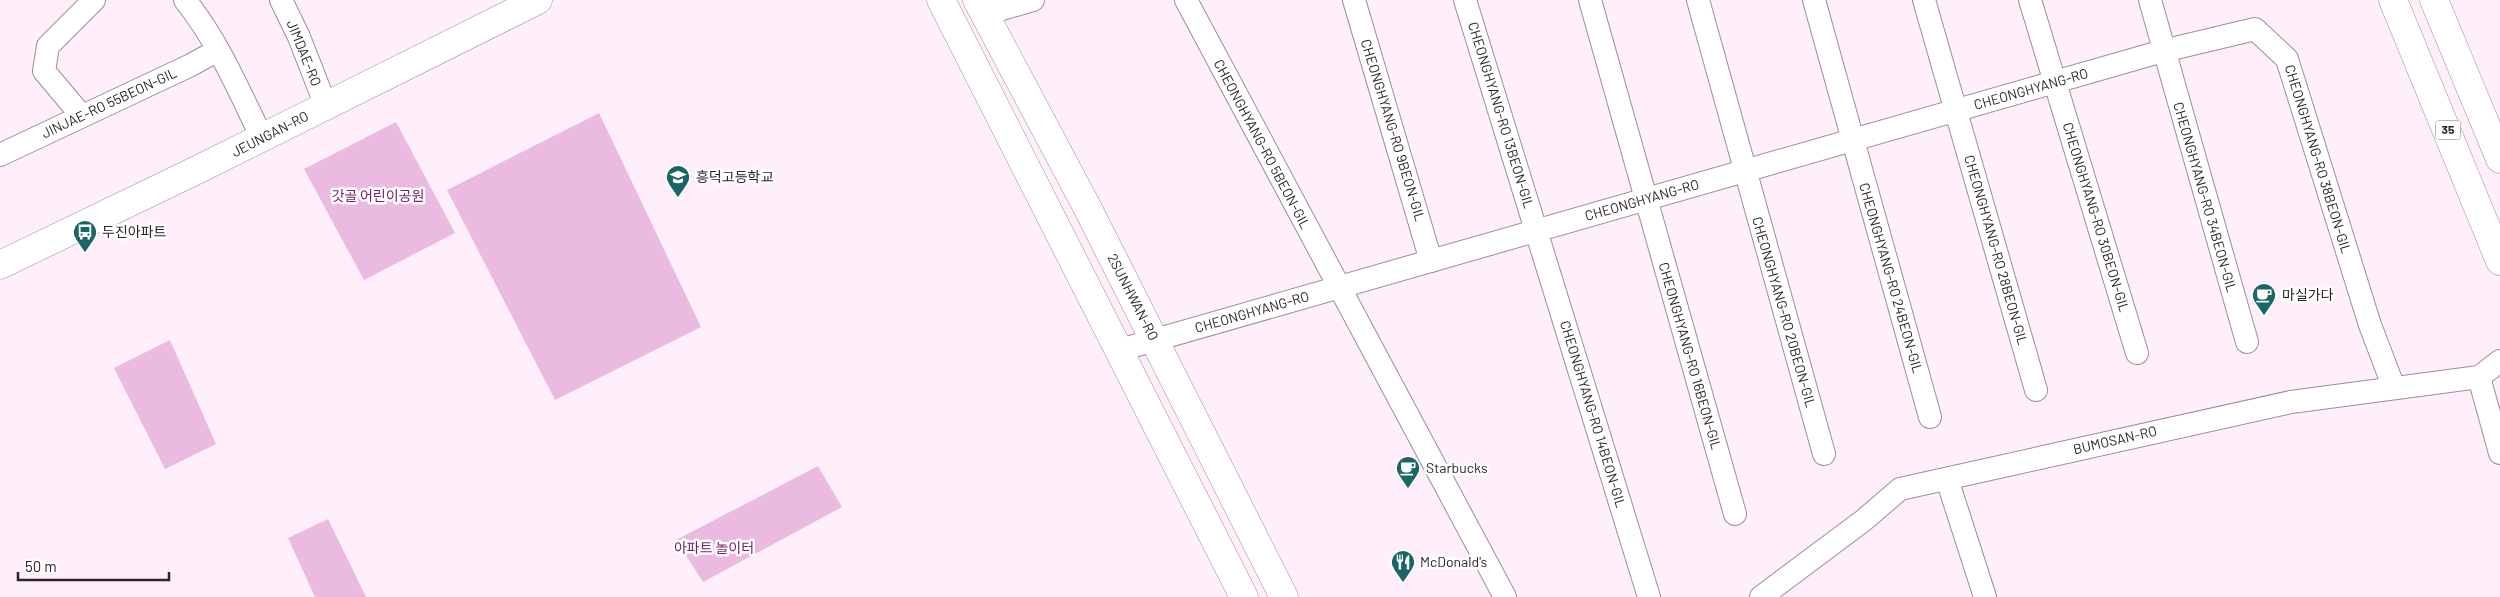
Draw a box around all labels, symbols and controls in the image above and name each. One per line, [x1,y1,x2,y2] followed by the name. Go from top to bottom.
[284,17,325,88] street label: JIMDAE-RO
[1465,20,1538,210] street label: CHEONGHYANG-RO 13BEON-GIL
[1358,37,1429,223] street label: CHEONGHYANG-RO 9BEON-GIL
[1211,56,1314,231] street label: CHEONGHYANG-RO 5BEON-GIL
[2282,62,2355,255] street label: CHEONGHYANG-RO 38BEON-GIL
[38,64,179,141] street label: JINJAE-RO 55BEON-GIL
[1972,64,2090,113] street label: CHEONGHYANG-RO
[2170,100,2241,294] street label: CHEONGHYANG-RO 34BEON-GIL
[228,107,311,160] street label: JEUNGAN-RO
[2060,120,2133,314] street label: CHEONGHYANG-RO 30BEON-GIL
[2436,120,2460,140] road number: 35
[1961,153,2032,347] street label: CHEONGHYANG-RO 28BEON-GIL
[665,164,691,198] school or university icon: 흥덕고등학교
[696,168,773,185] place label: 흥덕고등학교
[1583,175,1701,224] street label: CHEONGHYANG-RO
[1856,181,1927,375] street label: CHEONGHYANG-RO 24BEON-GIL
[332,187,424,204] park label: 갓골 어린이공원
[1749,215,1820,409] street label: CHEONGHYANG-RO 20BEON-GIL
[72,219,98,253] bus stop icon: 두진아파트
[102,223,167,240] place label: 두진아파트
[1104,251,1163,343] street label: 2SUNHWAN-RO
[1656,260,1725,452] street label: CHEONGHYANG-RO 16BEON-GIL
[2251,282,2277,316] cafe icon: 마실가다
[2282,286,2334,303] place label: 마실가다
[1193,287,1311,336] street label: CHEONGHYANG-RO
[1557,318,1630,509] street label: CHEONGHYANG-RO 14BEON-GIL
[2071,422,2158,457] street label: BUMOSAN-RO
[1395,455,1421,489] cafe icon: Starbucks
[1426,459,1488,476] place label: Starbucks
[674,539,754,556] park label: 아파트 놀이터
[1390,549,1416,583] restaurant icon: McDonald's
[18,550,169,582] scale bar
[1420,553,1488,570] place label: McDonald's
[25,557,57,575] text: 50 m

